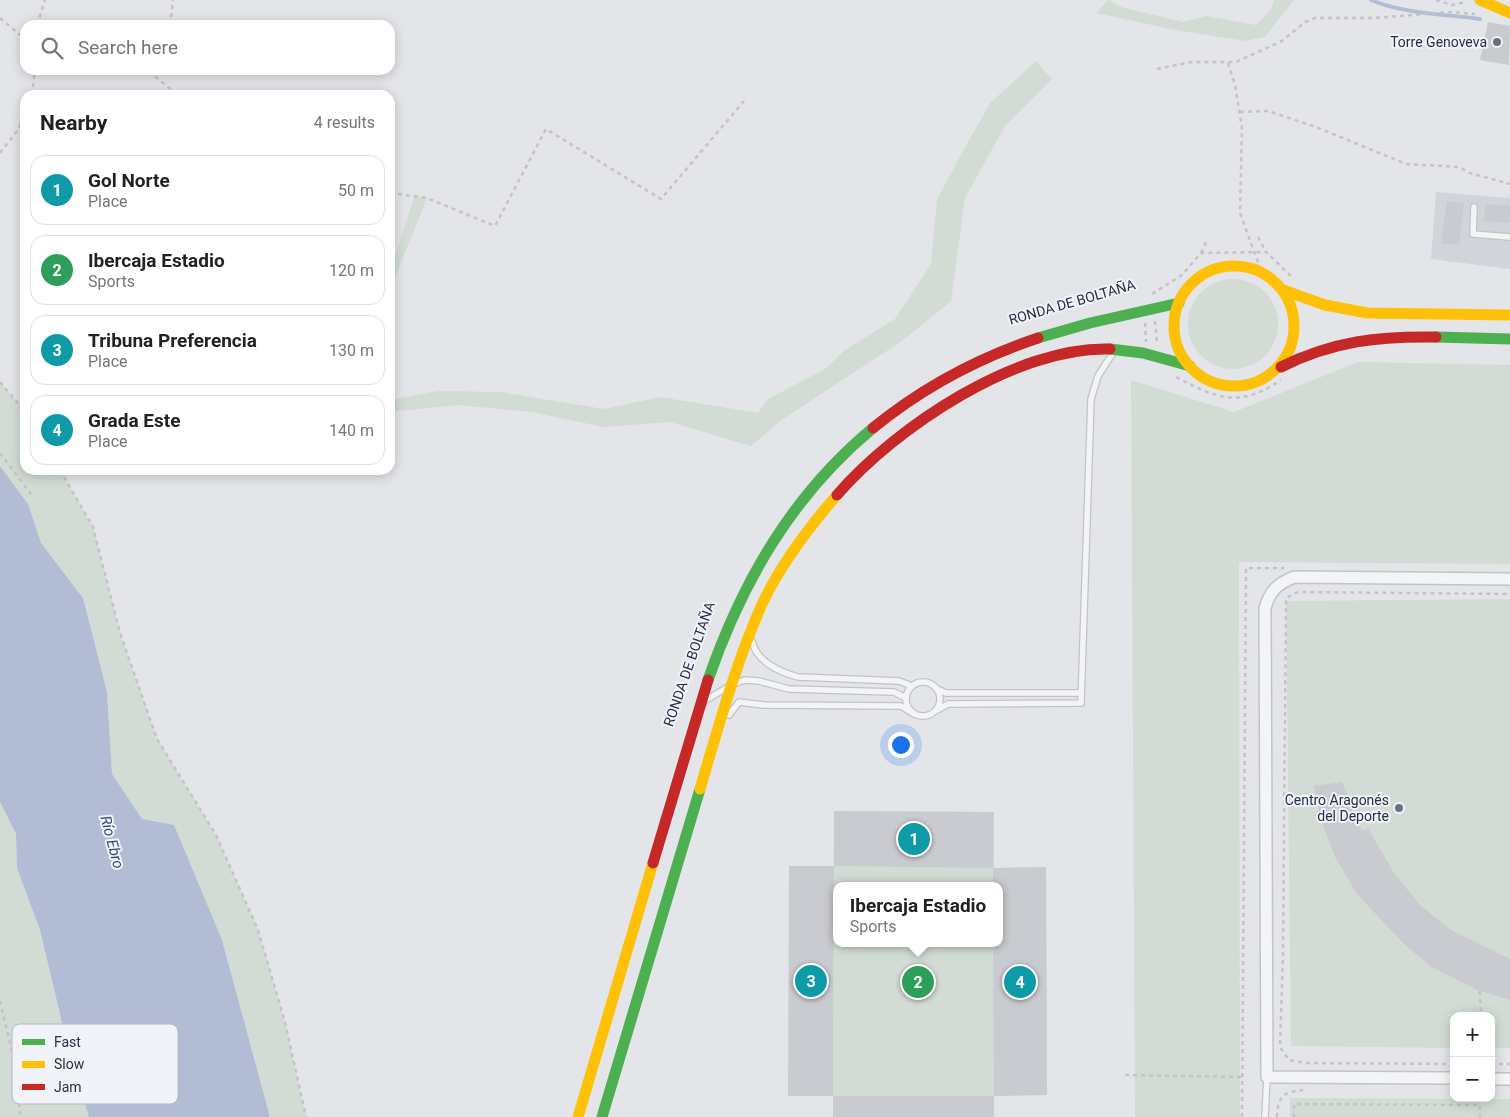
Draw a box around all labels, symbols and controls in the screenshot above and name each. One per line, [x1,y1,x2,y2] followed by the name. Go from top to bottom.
[20,20,395,75] search box
[38,34,66,62] icon: search
[1390,34,1487,50] place label: Torre Genoveva
[78,36,178,59] text: Search here
[1491,36,1503,48] marker: Torre Genoveva
[40,111,107,135] text: Nearby
[314,113,375,132] text: 4 results
[88,169,170,192] text: Gol Norte
[52,181,62,200] text: 1
[338,181,374,200] text: 50 m
[88,192,128,211] text: Place
[88,249,225,272] text: Ibercaja Estadio
[52,261,62,280] text: 2
[329,261,374,280] text: 120 m
[88,272,135,291] text: Sports
[1007,275,1137,328] street label: RONDA DE BOLTAÑA
[88,329,257,352] text: Tribuna Preferencia
[52,341,62,360] text: 3
[329,341,374,360] text: 130 m
[88,352,128,371] text: Place
[88,409,181,432] text: Grada Este
[52,421,62,440] text: 4
[329,421,374,440] text: 140 m
[88,432,128,451] text: Place
[659,599,718,728] street label: RONDA DE BOLTAÑA
[888,732,914,758] your location
[1285,792,1389,824] place label: Centro Aragonés del Deporte
[1393,802,1405,814] marker: Centro Aragonés del Deporte
[96,814,128,870] water label: Río Ebro
[898,820,930,858] pin: 1
[833,882,1003,947] popup
[850,894,986,917] text: Ibercaja Estadio
[850,917,897,936] text: Sports
[795,962,827,1000] pin: 3
[902,963,934,1001] pin: 2
[1004,963,1036,1001] pin: 4
[1450,1012,1495,1102] map controls
[1450,1012,1495,1057] button: +
[12,1024,178,1104] legend
[54,1034,81,1050] text: Fast
[54,1056,85,1072] text: Slow
[1450,1057,1495,1102] button: −
[54,1079,82,1095] text: Jam

